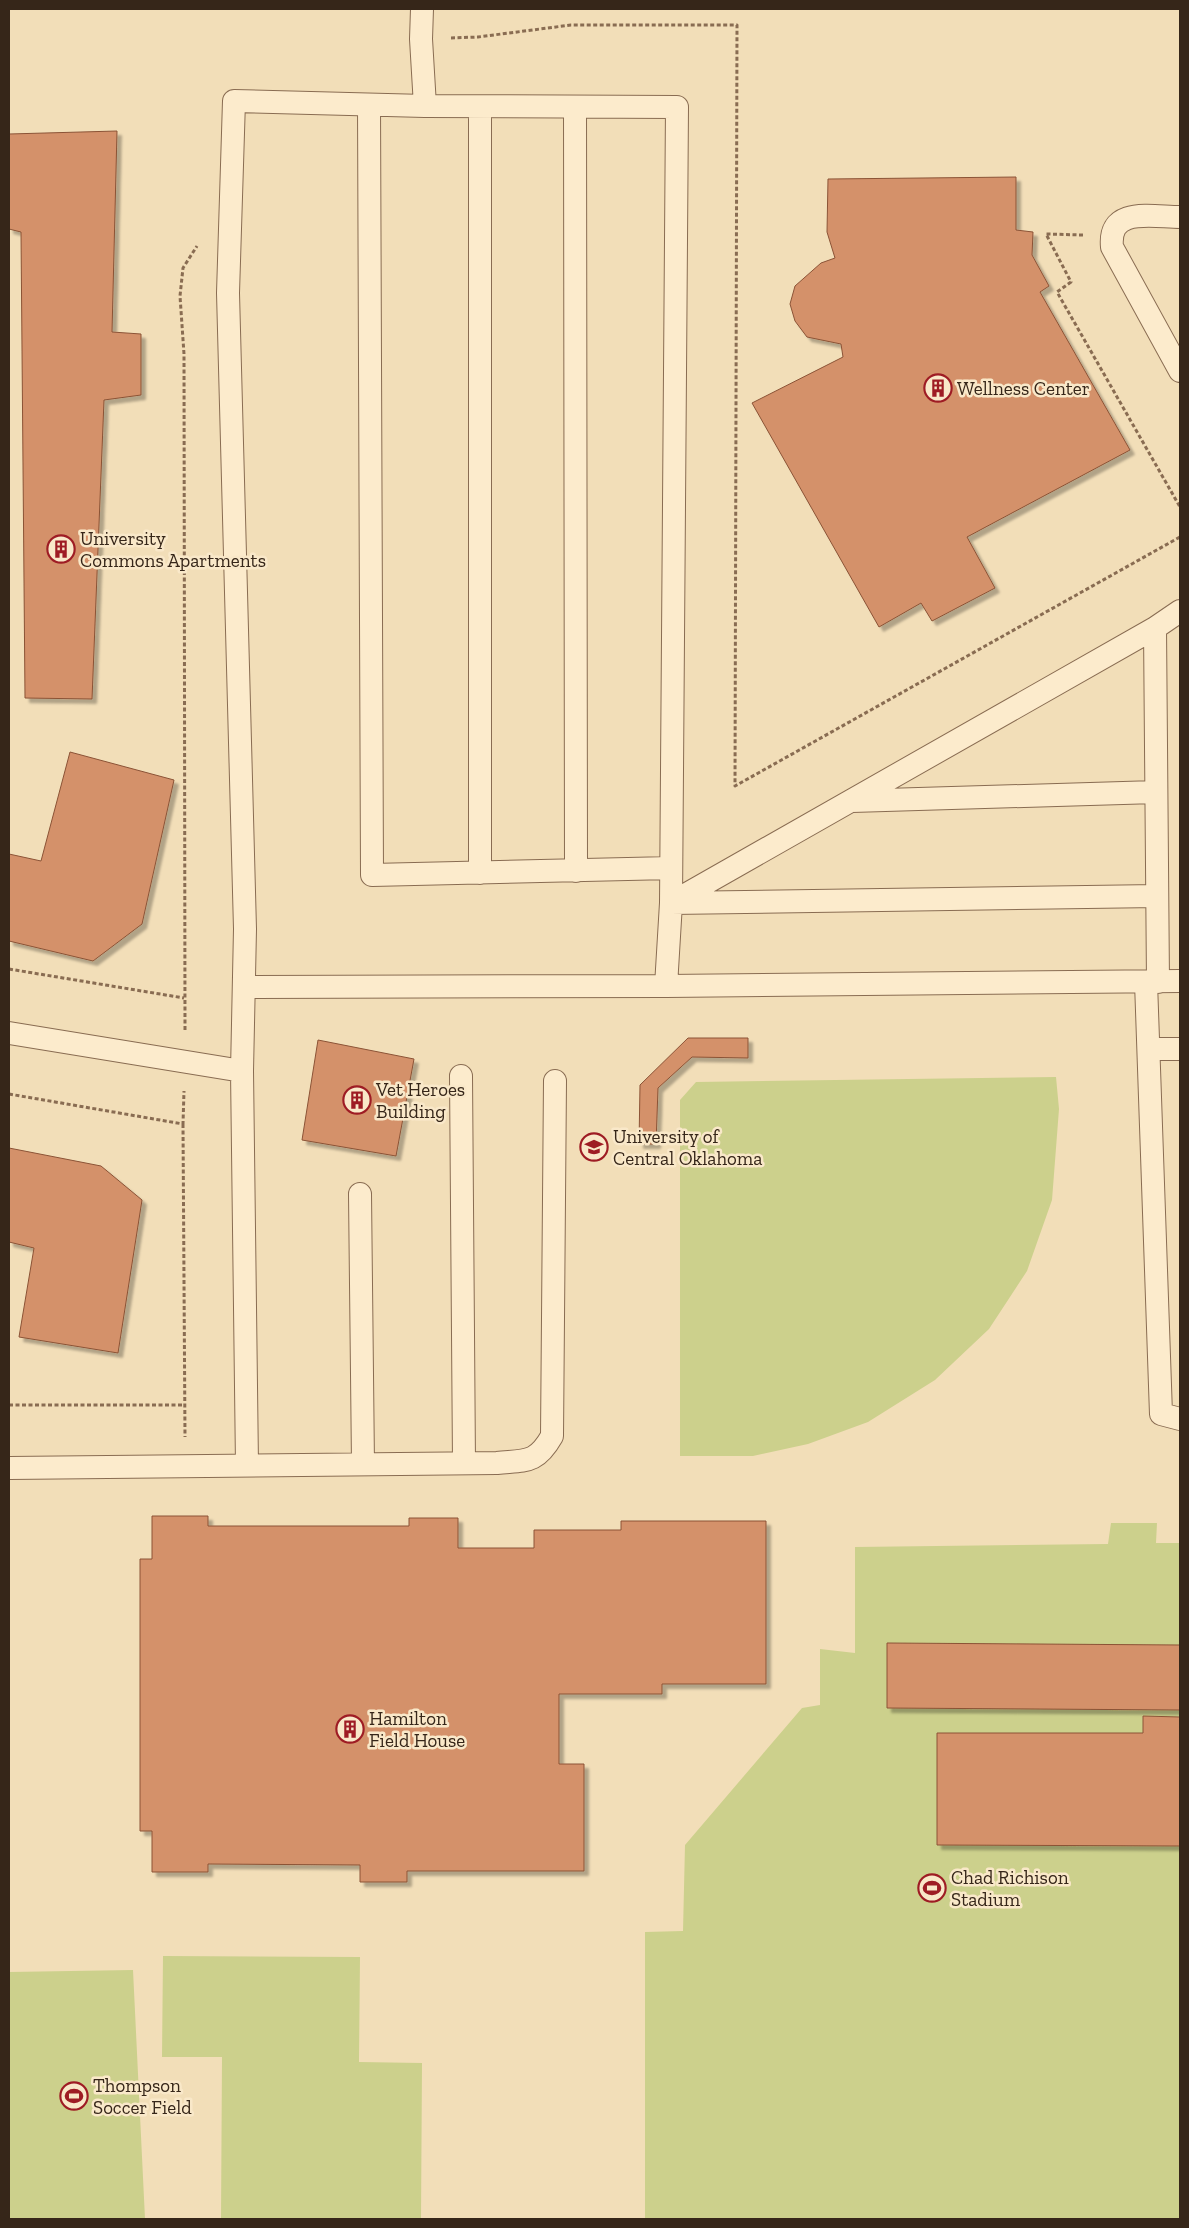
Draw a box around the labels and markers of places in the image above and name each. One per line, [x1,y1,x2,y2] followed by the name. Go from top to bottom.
[923,373,953,403] building icon: Wellness Center
[957,377,1090,400] place label: Wellness Center
[80,527,266,572] place label: University Commons Apartments
[46,534,76,564] building icon: University Commons Apartments
[375,1078,465,1123] place label: Vet Heroes Building
[342,1085,372,1115] building icon: Vet Heroes Building
[613,1125,762,1170] place label: University of Central Oklahoma
[579,1132,609,1162] school or university icon: University of Central Oklahoma
[369,1707,465,1752] place label: Hamilton Field House
[335,1714,365,1744] building icon: Hamilton Field House
[951,1866,1069,1911] place label: Chad Richison Stadium
[917,1873,947,1903] sports icon: Chad Richison Stadium
[93,2074,192,2119] place label: Thompson Soccer Field
[59,2081,89,2111] sports icon: Thompson Soccer Field

